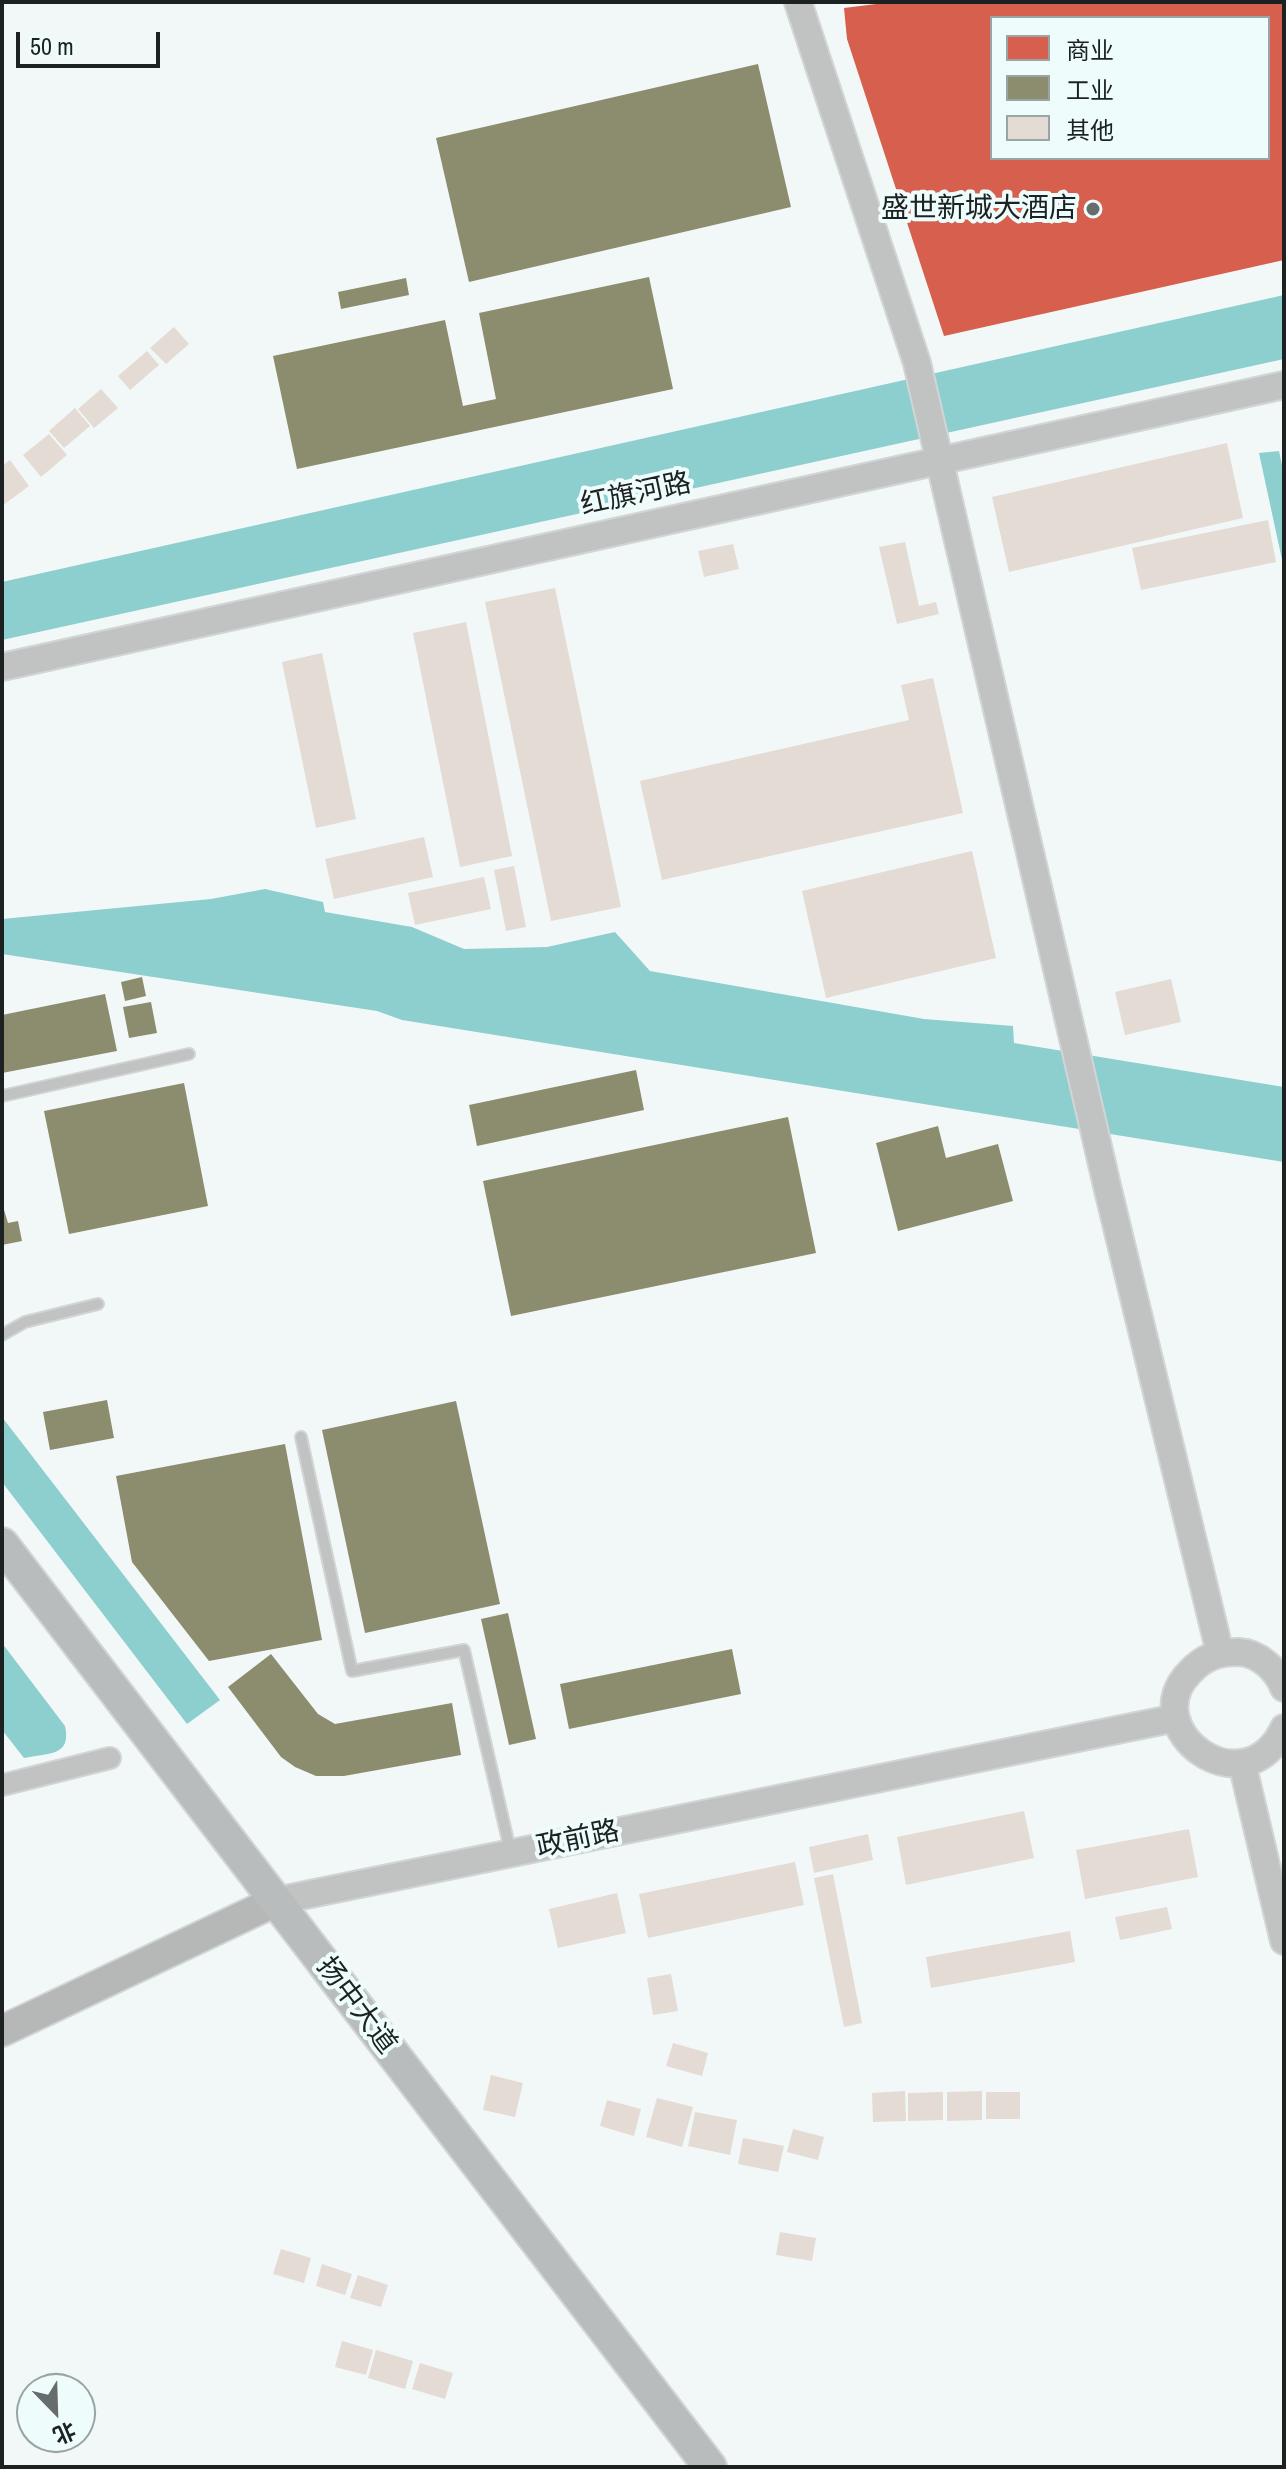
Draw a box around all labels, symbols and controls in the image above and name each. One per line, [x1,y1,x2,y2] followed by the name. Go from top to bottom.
[20,16,164,66] scale bar
[990,16,1270,160] legend
[30,30,74,62] text: 50 m
[1066,34,1114,66] text: 商业
[1066,74,1114,106] text: 工业
[1066,114,1114,146] text: 其他
[881,192,1077,226] place label: 盛世新城大酒店
[1084,200,1102,218] marker: 盛世新城大酒店
[578,467,694,523] street label: 红旗河路
[533,1815,623,1865] street label: 政前路
[309,1951,403,2061] street label: 扬中大道
[16,2373,96,2453] north arrow
[49,2415,81,2451] text: 北

